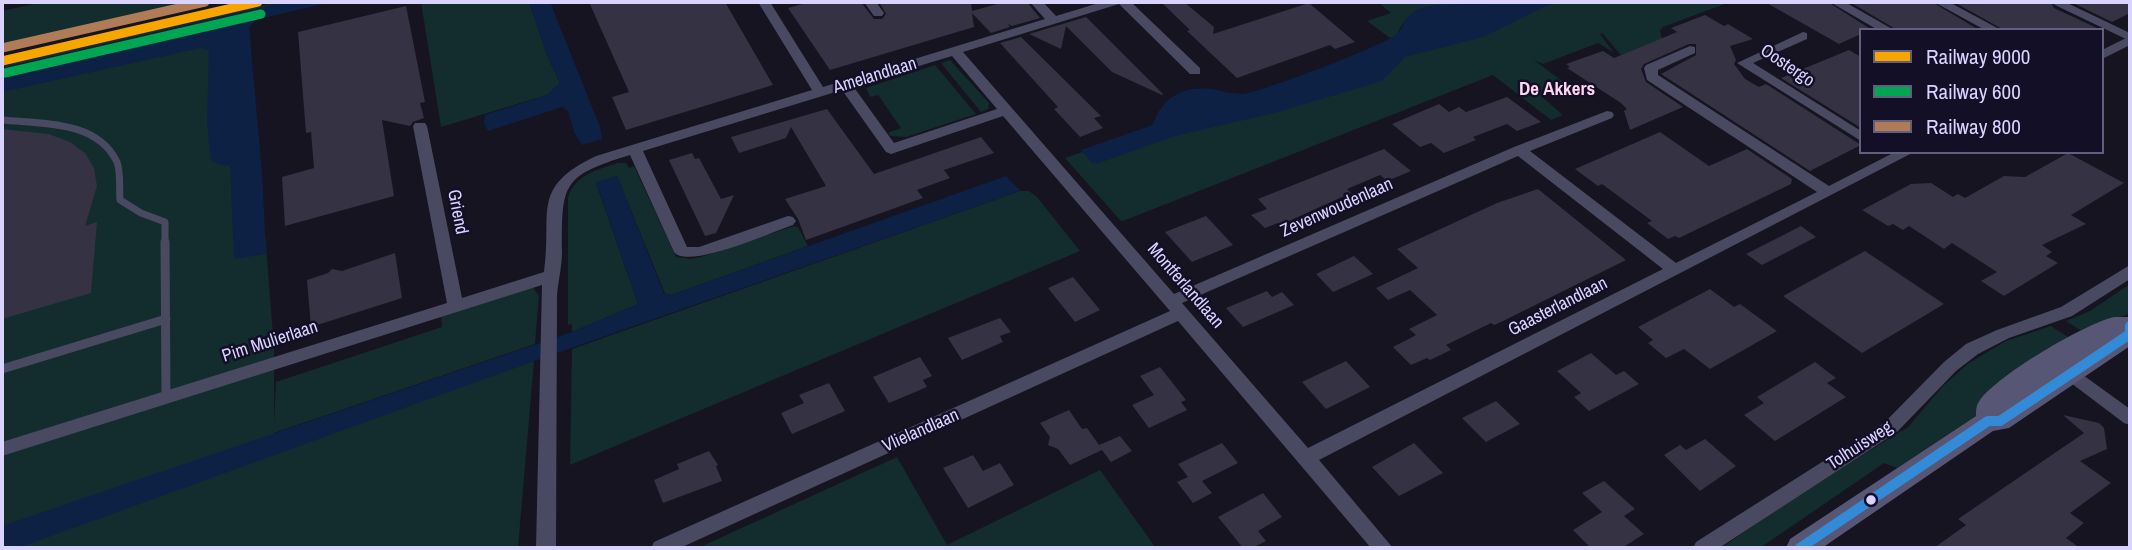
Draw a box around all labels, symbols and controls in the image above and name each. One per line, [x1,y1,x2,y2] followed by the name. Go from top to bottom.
[1859,28,2104,154] legend
[1756,40,1818,92] street label: Oostergo
[1926,42,2030,71] text: Railway 9000
[831,53,919,99] street label: Amelandlaan
[1926,77,2021,106] text: Railway 600
[1519,79,1595,101] district label: De Akkers
[1926,112,2021,141] text: Railway 800
[1278,174,1396,242] street label: Zevenwoudenlaan
[442,188,472,236] street label: Griend
[1142,239,1228,333] street label: Montferlandlaan
[1505,273,1611,341] street label: Gaasterlandlaan
[219,316,321,368] street label: Pim Mulierlaan
[880,405,962,457] street label: Vlielandlaan
[1823,417,1897,475] street label: Tolhuisweg
[1864,493,1878,507] unlabelled marker

